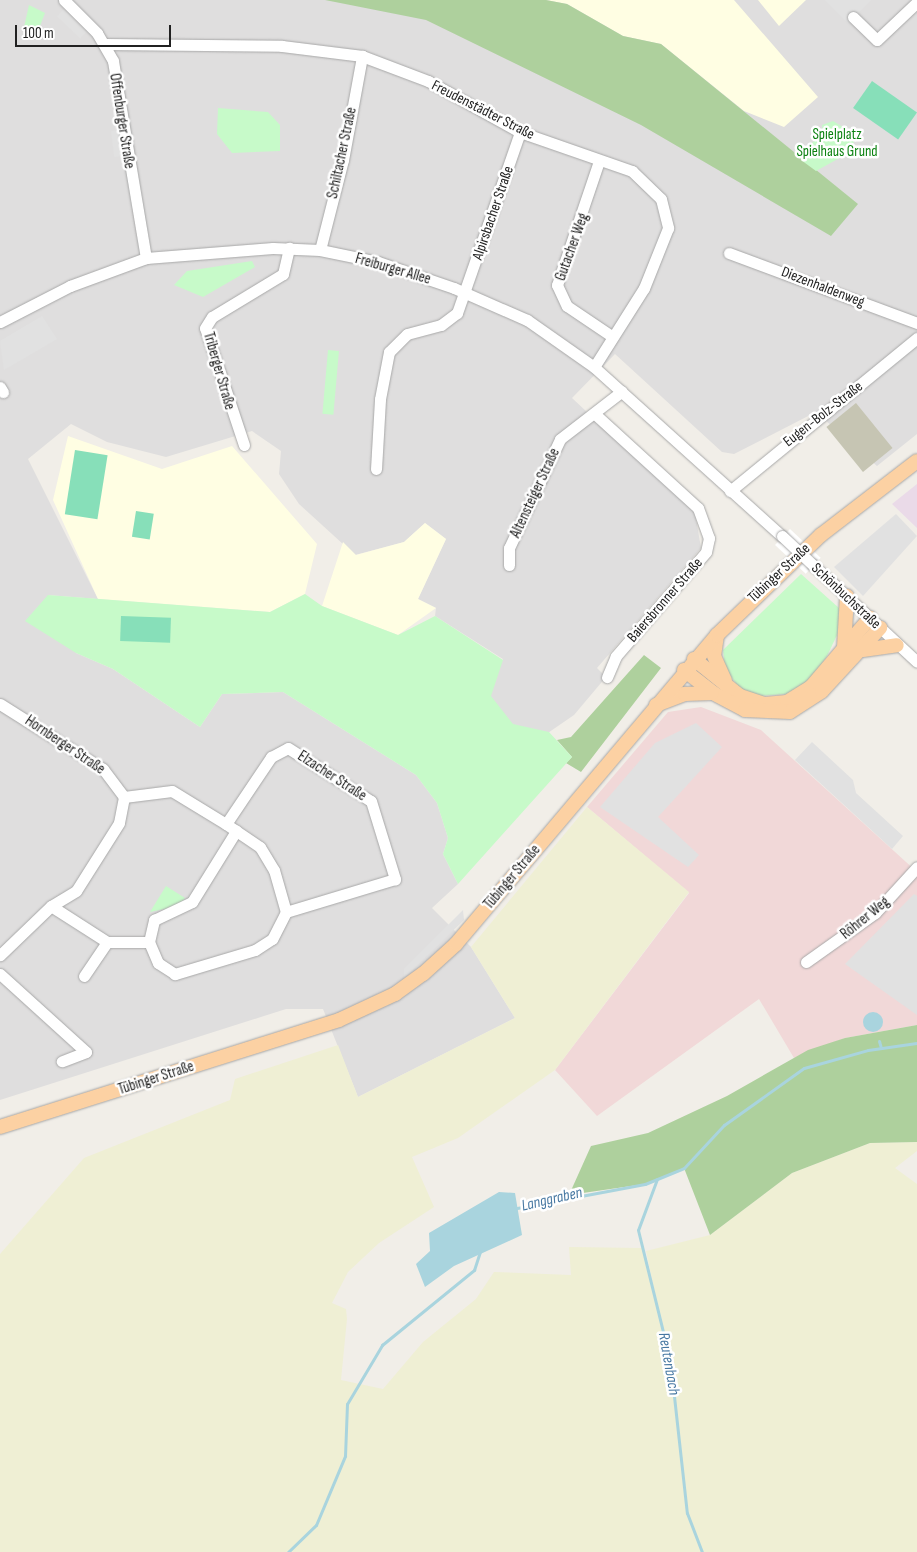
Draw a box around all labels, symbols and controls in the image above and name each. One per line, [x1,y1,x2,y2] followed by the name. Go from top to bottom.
[18,15,174,47] scale bar
[23,24,54,43] text: 100 m
[106,72,138,170] street label: Offenburger Straße
[429,76,537,144] street label: Freudenstädter Straße
[324,106,360,200] street label: Schiltacher Straße
[796,125,878,160] park label: Spielplatz Spielhaus Grund
[469,164,517,262] street label: Alpirsbacher Straße
[551,211,593,283] street label: Gutacher Weg
[353,250,433,288] street label: Freiburger Allee
[779,263,867,311] street label: Diezenhaldenweg
[199,330,239,412] street label: Triberger Straße
[780,377,866,451] street label: Eugen-Bolz-Straße
[506,445,564,541] street label: Altensteiger Straße
[744,540,814,606] street label: Tübinger Straße
[623,554,707,646] street label: Baiersbronner Straße
[807,559,885,633] street label: Schönbuchstraße
[22,712,108,778] street label: Hornberger Straße
[294,747,370,805] street label: Elzacher Straße
[480,841,544,913] street label: Tübinger Straße
[837,893,893,943] street label: Röhrer Weg
[116,1057,196,1099] street label: Tübinger Straße
[520,1184,584,1216] water label: Langgraben
[653,1331,683,1397] water label: Reutenbach

